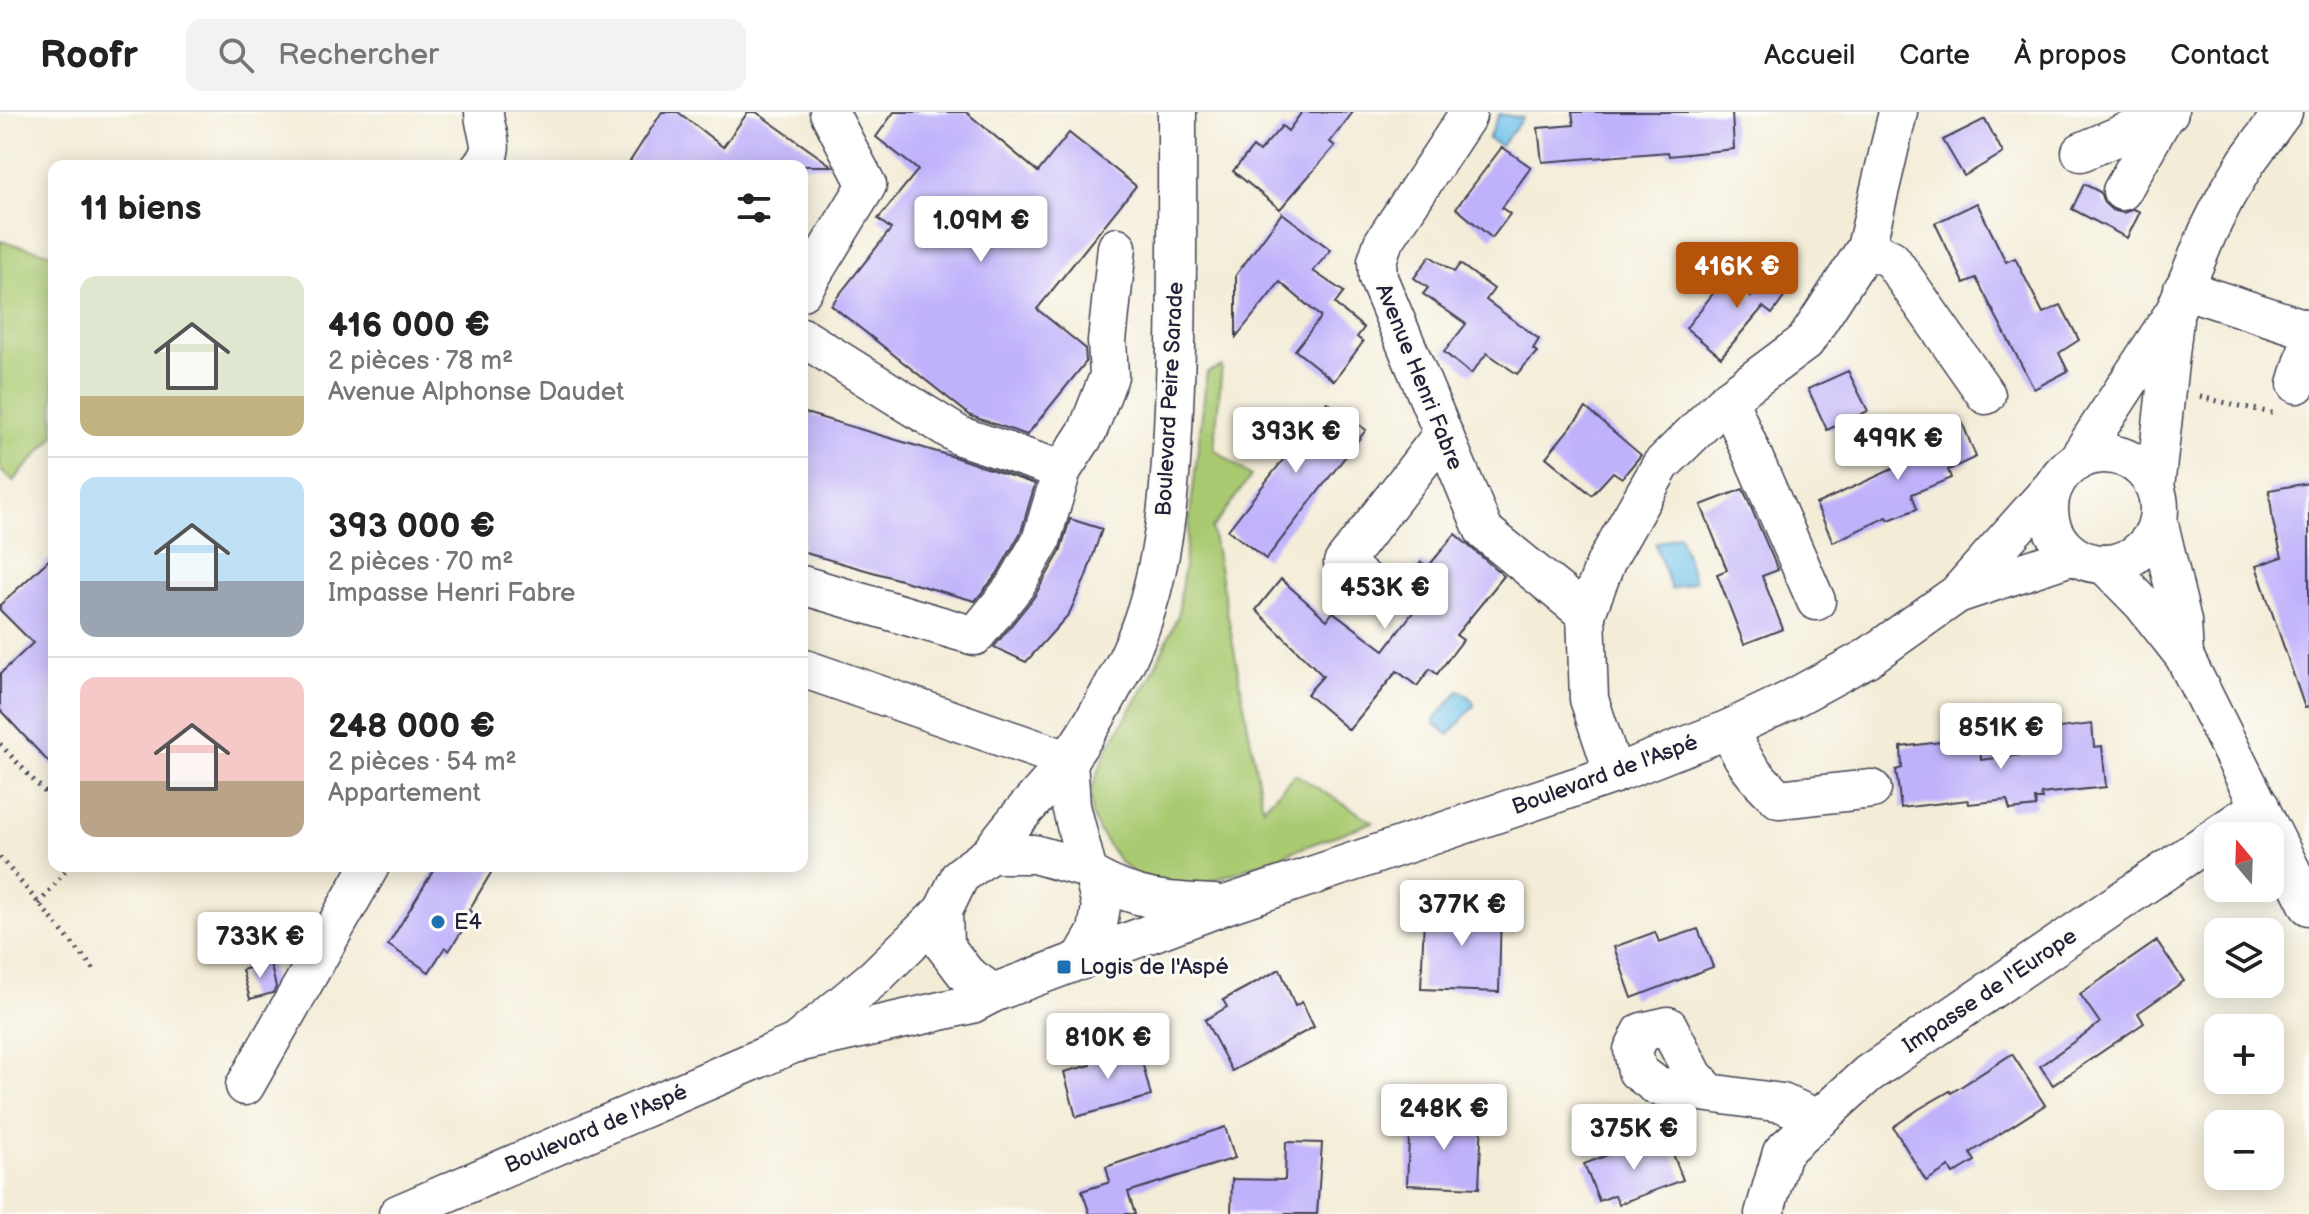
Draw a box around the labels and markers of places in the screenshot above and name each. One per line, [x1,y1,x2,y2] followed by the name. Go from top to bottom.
[907,196,1055,264] pin: 1.09M €
[1672,242,1802,310] pin: 416K €
[1231,407,1361,475] pin: 393K €
[1833,414,1963,482] pin: 499K €
[1320,563,1450,631] pin: 453K €
[1936,703,2066,771] pin: 851K €
[1397,880,1527,948] pin: 377K €
[454,909,482,936] place label: E4
[195,912,325,980] pin: 733K €
[429,913,447,931] marker: E4
[1080,954,1229,981] place label: Logis de l'Aspé
[1055,958,1073,976] marker: Logis de l'Aspé
[1043,1013,1173,1081] pin: 810K €
[1379,1084,1509,1152] pin: 248K €
[1569,1104,1699,1172] pin: 375K €

